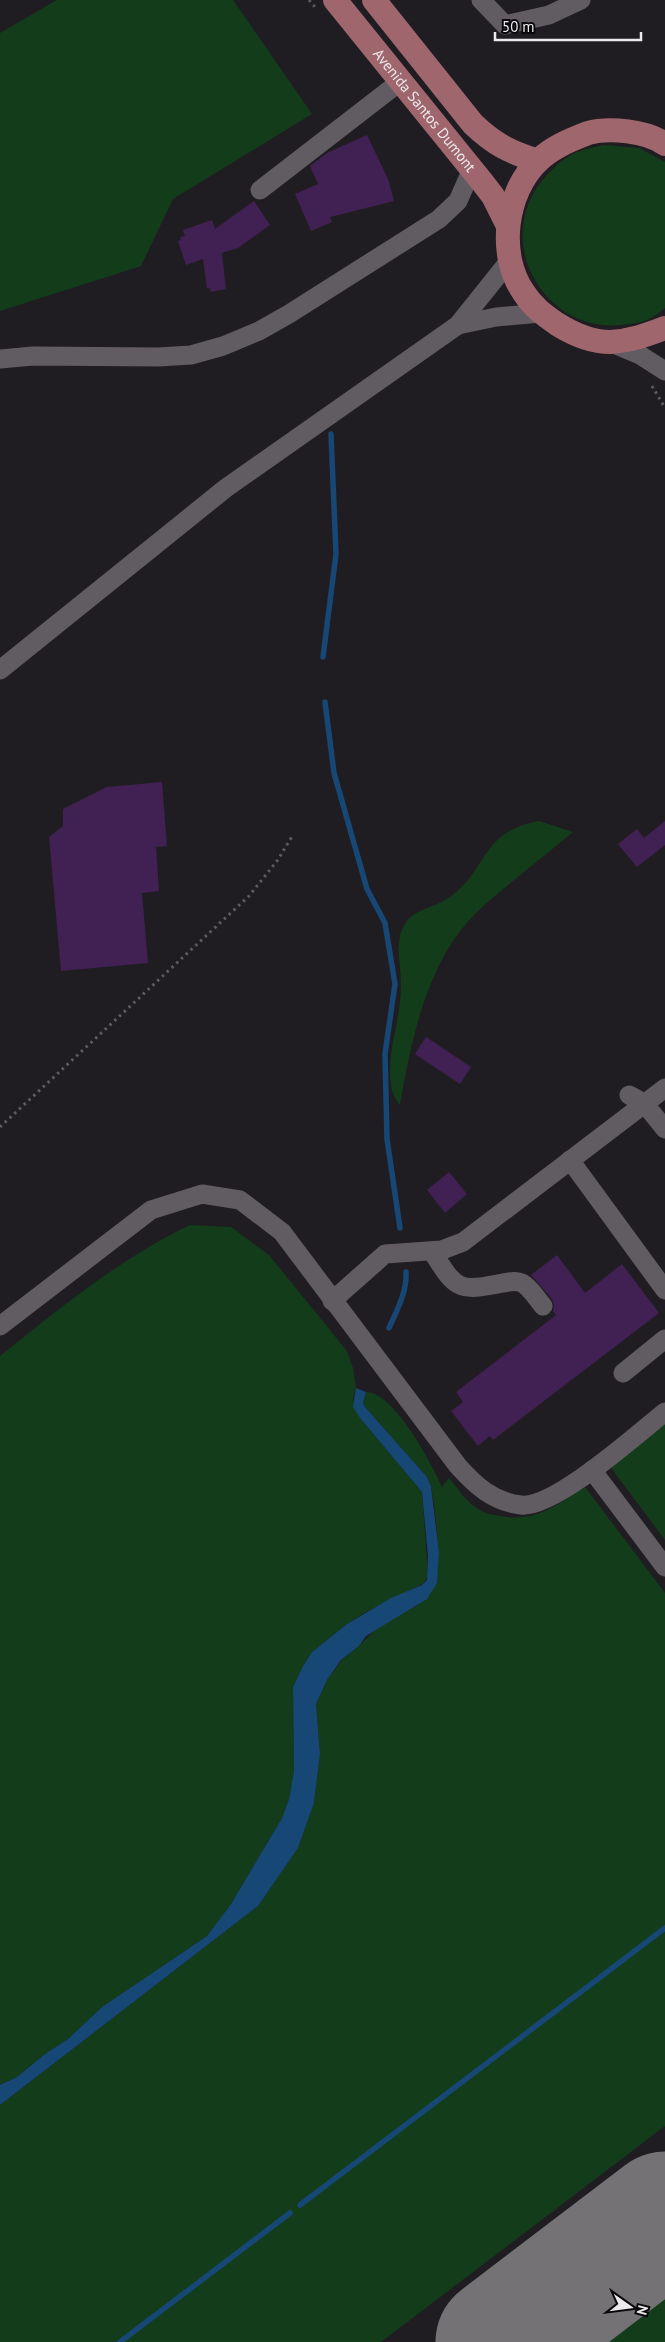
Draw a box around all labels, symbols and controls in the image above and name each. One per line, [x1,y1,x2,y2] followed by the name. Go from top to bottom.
[495,10,641,42] scale bar
[502,17,535,36] text: 50 m
[369,45,480,176] street label: Avenida Santos Dumont
[605,2282,655,2332] north arrow
[633,2304,652,2317] text: N

